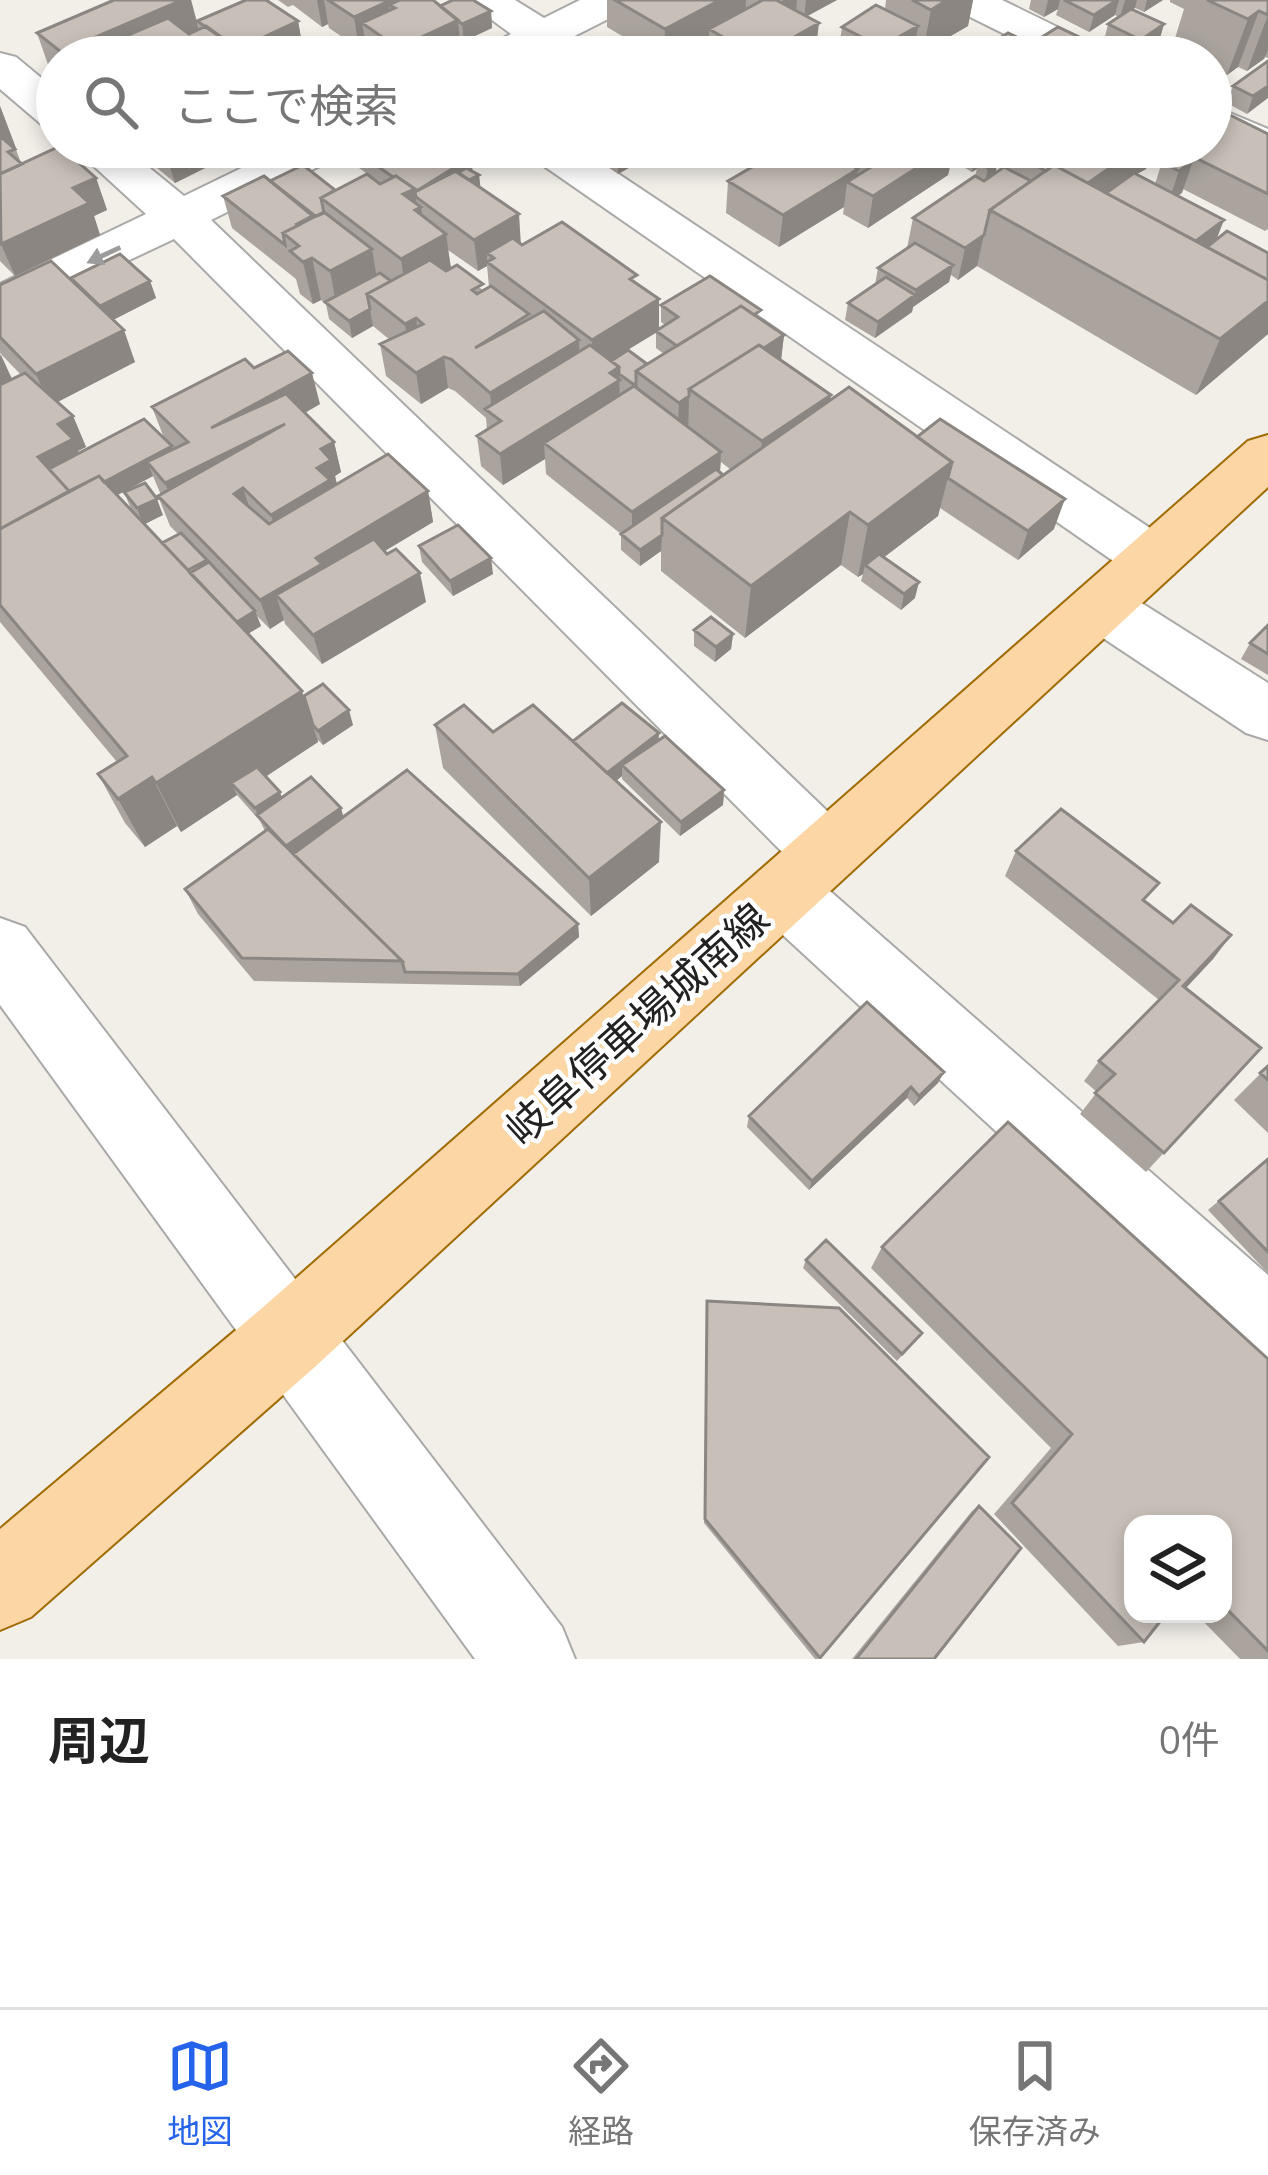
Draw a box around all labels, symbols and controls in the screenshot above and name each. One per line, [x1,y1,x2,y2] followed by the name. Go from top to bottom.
[36,36,1232,168] search box
[78,69,144,135] icon: search
[174,74,399,135] text: ここで検索
[86,245,121,265] one-way arrow
[492,889,780,1156] street label: 岐阜停車場城南線
[1124,1515,1232,1623] map controls
[1124,1515,1232,1623] button: layers
[48,1704,150,1774] text: 周辺
[1159,1712,1220,1765] text: 0件
[167,2033,233,2153] tab: 地図
[568,2033,634,2153] tab: 経路
[969,2033,1101,2153] tab: 保存済み

